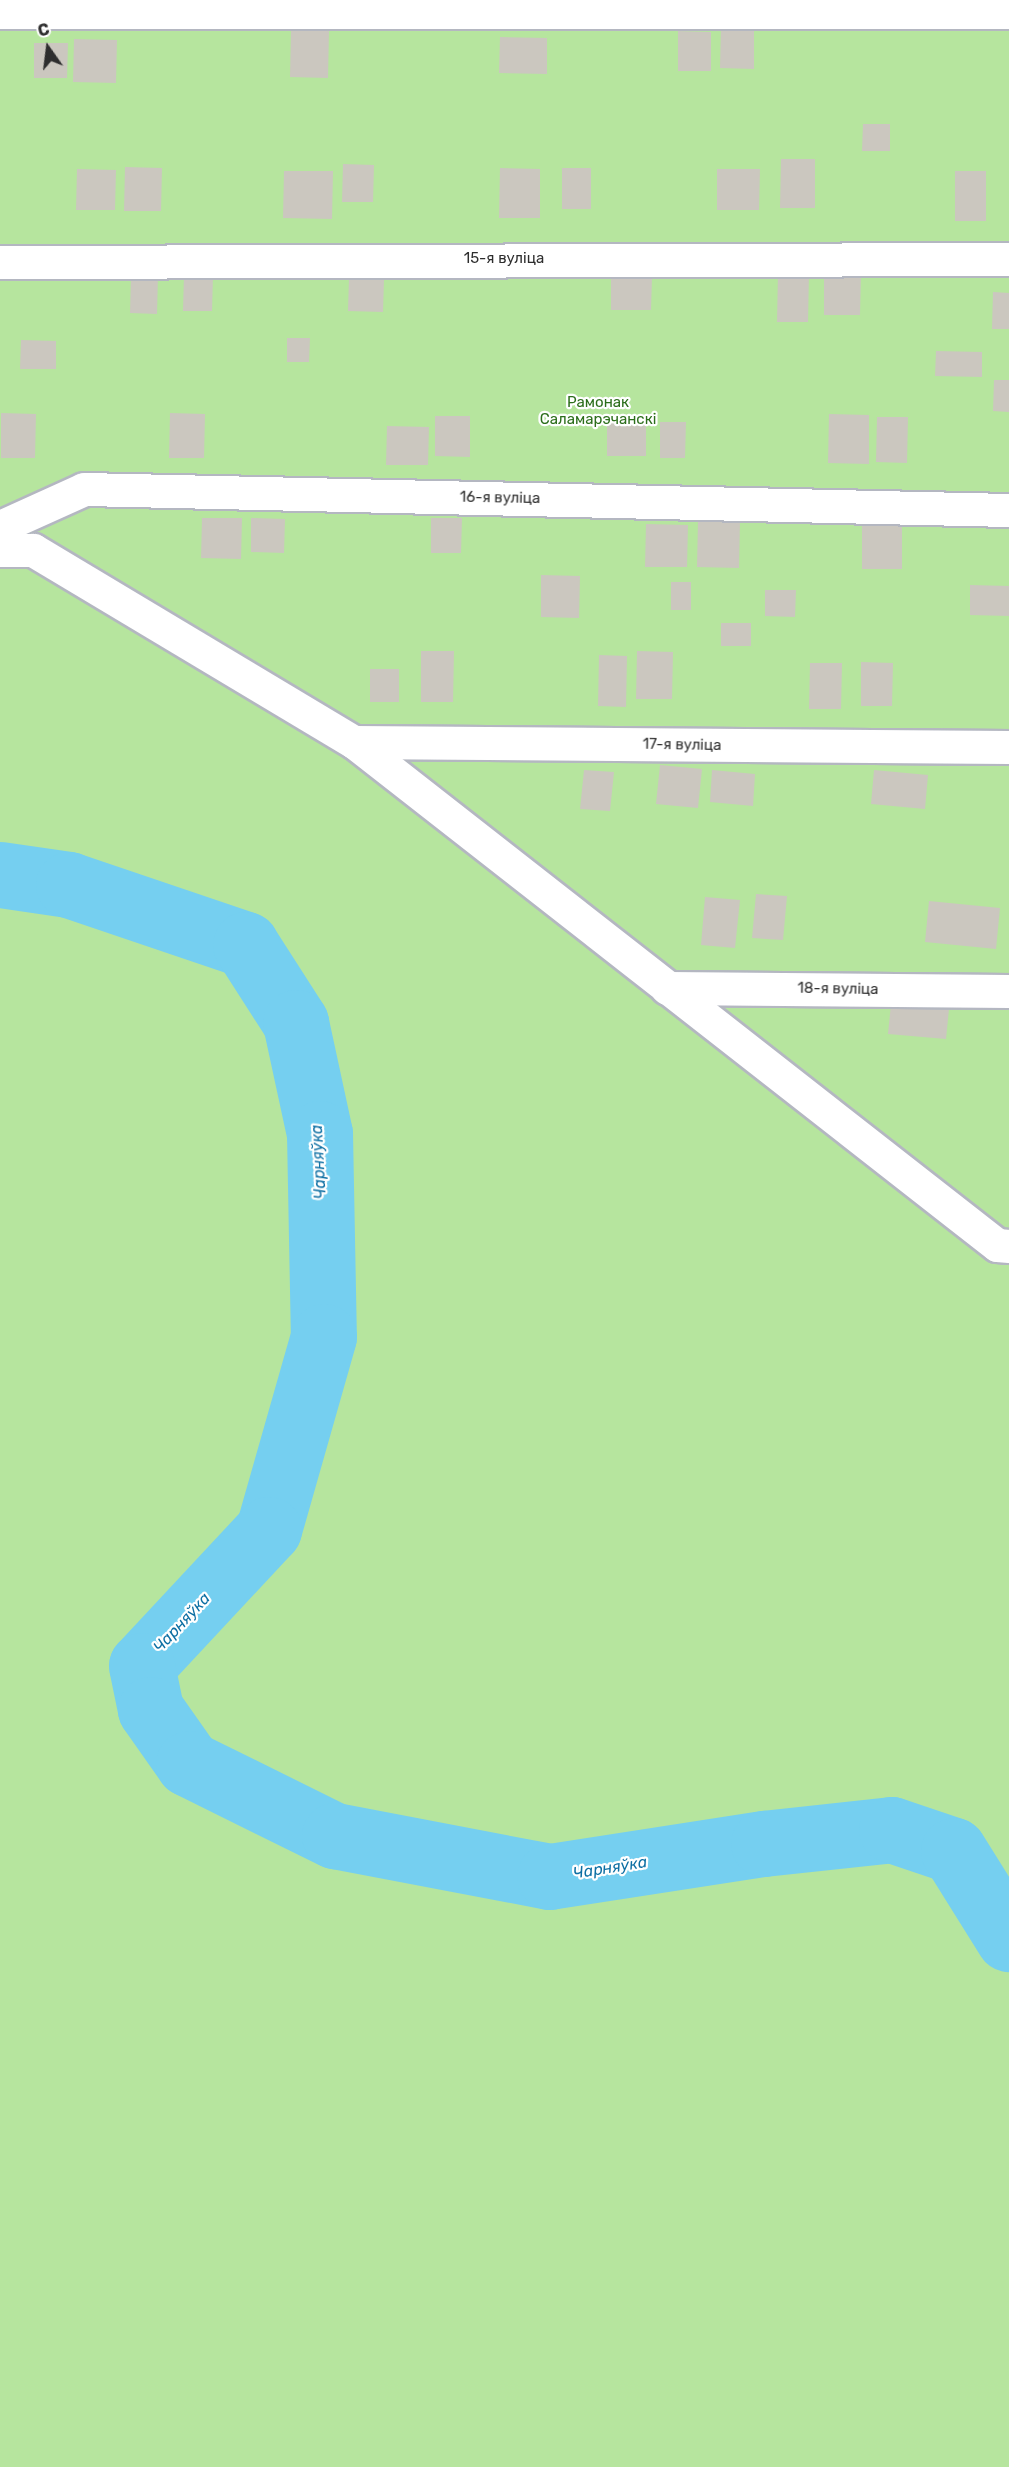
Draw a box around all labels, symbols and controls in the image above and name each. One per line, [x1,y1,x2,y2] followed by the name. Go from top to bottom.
[18,18,78,78] north arrow
[36,19,51,41] text: С
[464,250,544,268] street label: 15-я вуліца
[540,393,656,428] park label: Рамонак Саламарэчанскі
[460,488,540,508] street label: 16-я вуліца
[642,735,722,755] street label: 17-я вуліца
[797,979,879,999] street label: 18-я вуліца
[307,1124,331,1200] water label: Чарняўка
[150,1589,214,1657] water label: Чарняўка
[572,1853,648,1883] water label: Чарняўка

